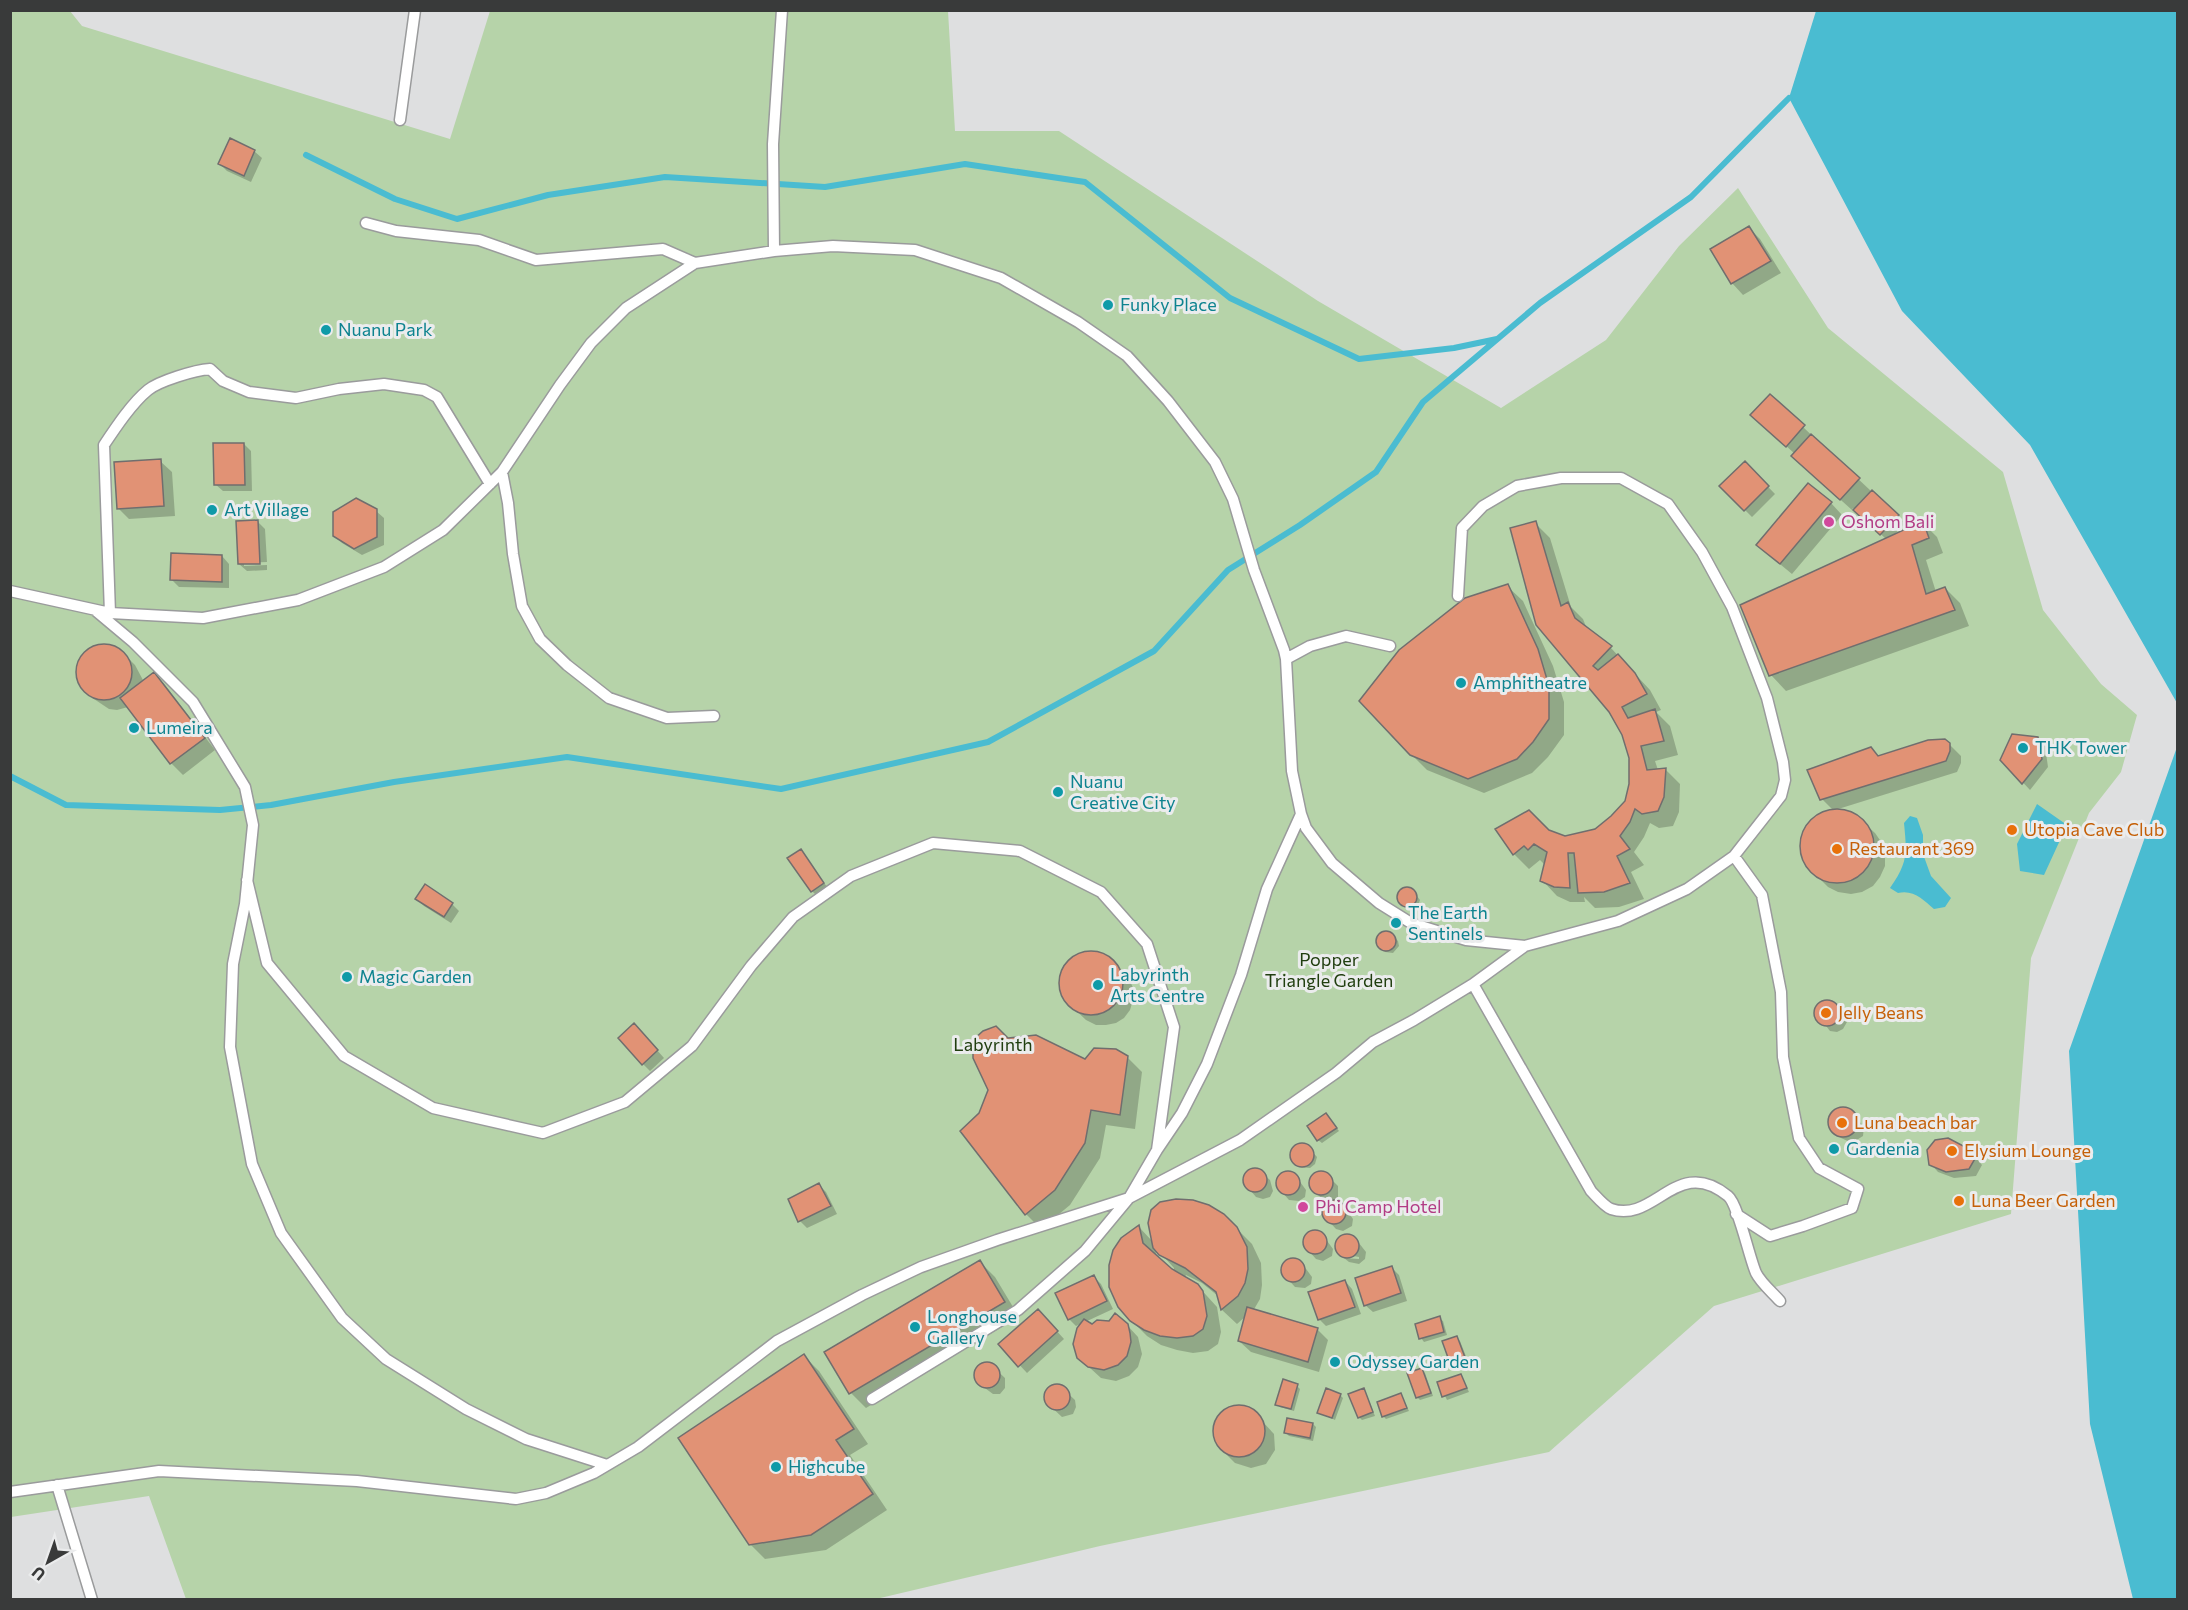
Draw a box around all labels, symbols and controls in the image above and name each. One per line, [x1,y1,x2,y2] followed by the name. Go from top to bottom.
[1120,293,1217,315] place label: Funky Place
[1101,298,1115,312] marker: Funky Place
[338,318,433,340] place label: Nuanu Park
[319,323,333,337] marker: Nuanu Park
[224,498,309,520] place label: Art Village
[205,503,219,517] marker: Art Village
[1841,510,1934,532] place label: Oshom Bali
[1822,515,1836,529] marker: Oshom Bali
[1473,671,1587,693] place label: Amphitheatre
[1454,676,1468,690] marker: Amphitheatre
[146,716,213,738] place label: Lumeira
[127,721,141,735] marker: Lumeira
[2035,736,2127,758] place label: THK Tower
[2016,741,2030,755] marker: THK Tower
[1070,770,1176,813] place label: Nuanu Creative City
[1051,785,1065,799] marker: Nuanu Creative City
[2024,818,2164,840] place label: Utopia Cave Club
[2005,823,2019,837] marker: Utopia Cave Club
[1849,837,1974,859] place label: Restaurant 369
[1830,842,1844,856] marker: Restaurant 369
[1408,901,1488,944] place label: The Earth Sentinels
[1389,916,1403,930] marker: The Earth Sentinels
[1265,948,1393,991] park label: Popper Triangle Garden
[1110,963,1205,1006] place label: Labyrinth Arts Centre
[359,965,472,987] place label: Magic Garden
[340,970,354,984] marker: Magic Garden
[1091,978,1105,992] marker: Labyrinth Arts Centre
[1838,1001,1924,1023] place label: Jelly Beans
[1819,1006,1833,1020] marker: Jelly Beans
[953,1033,1033,1055] park label: Labyrinth
[1854,1111,1977,1133] place label: Luna beach bar
[1835,1116,1849,1130] marker: Luna beach bar
[1846,1137,1920,1159] place label: Gardenia
[1964,1139,2091,1161] place label: Elysium Lounge
[1827,1142,1841,1156] marker: Gardenia
[1945,1144,1959,1158] marker: Elysium Lounge
[1971,1189,2115,1211] place label: Luna Beer Garden
[1952,1194,1966,1208] marker: Luna Beer Garden
[1315,1195,1442,1217] place label: Phi Camp Hotel
[1296,1200,1310,1214] marker: Phi Camp Hotel
[927,1305,1017,1348] place label: Longhouse Gallery
[908,1320,922,1334] marker: Longhouse Gallery
[1347,1350,1479,1372] place label: Odyssey Garden
[1328,1355,1342,1369] marker: Odyssey Garden
[788,1455,865,1477] place label: Highcube
[769,1460,783,1474] marker: Highcube
[18,1532,78,1592] north arrow
[27,1563,49,1585] text: U

